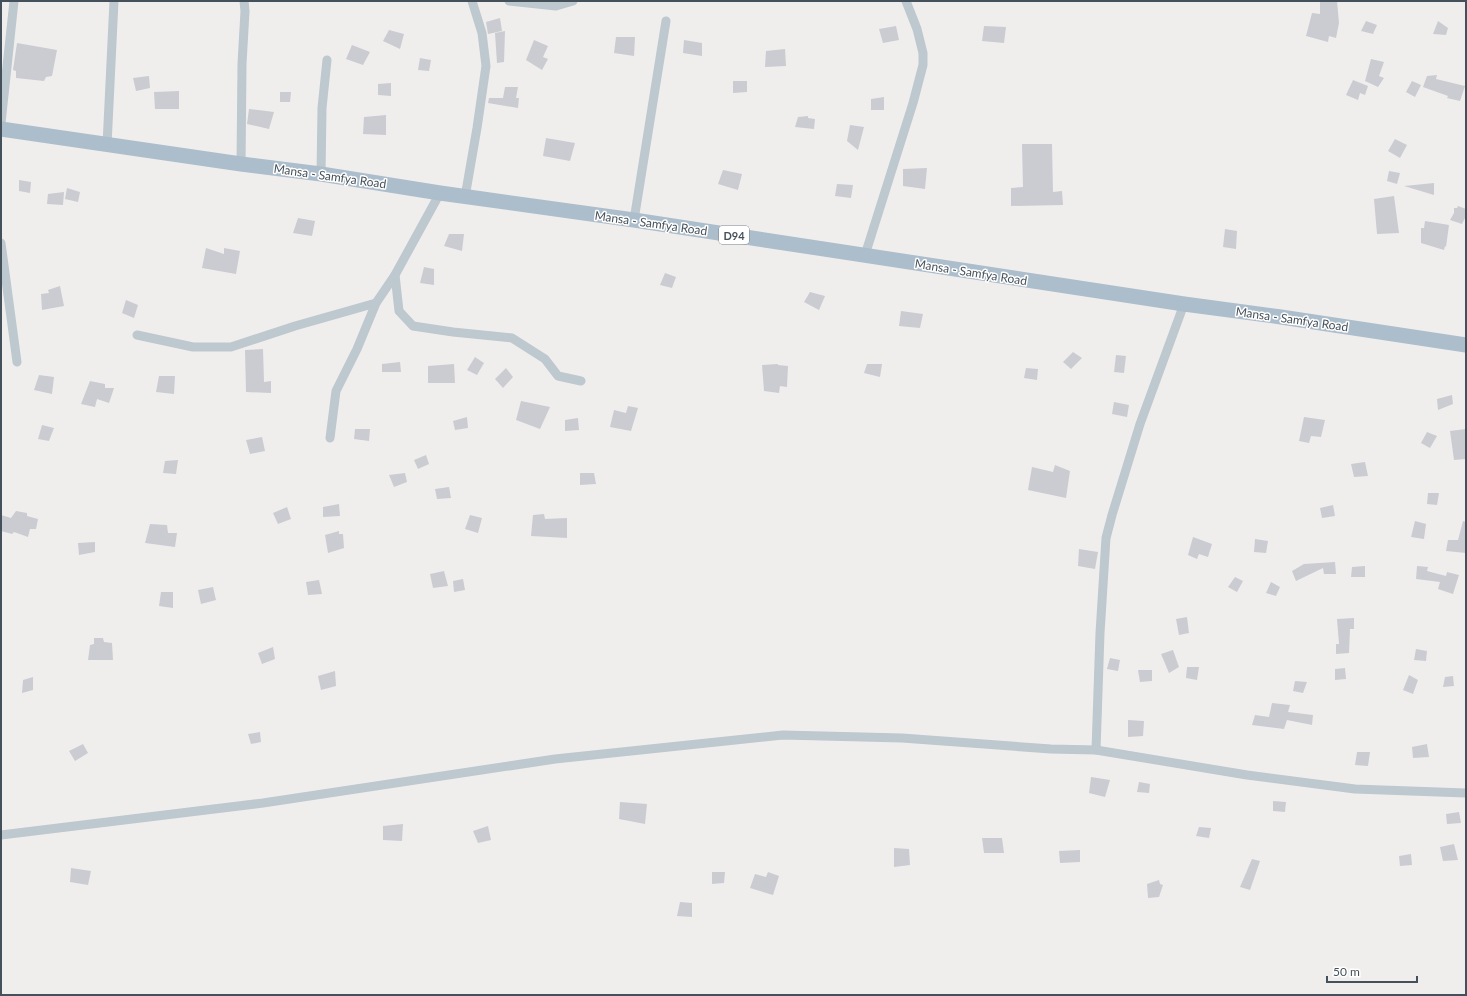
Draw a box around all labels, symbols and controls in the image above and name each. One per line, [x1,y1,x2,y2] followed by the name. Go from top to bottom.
[273,161,387,191] street label: Mansa - Samfya Road
[594,208,708,238] street label: Mansa - Samfya Road
[719,226,749,244] road number: D94
[914,256,1028,288] street label: Mansa - Samfya Road
[1235,304,1349,334] street label: Mansa - Samfya Road
[1327,958,1417,984] scale bar
[1333,964,1360,979] text: 50 m

